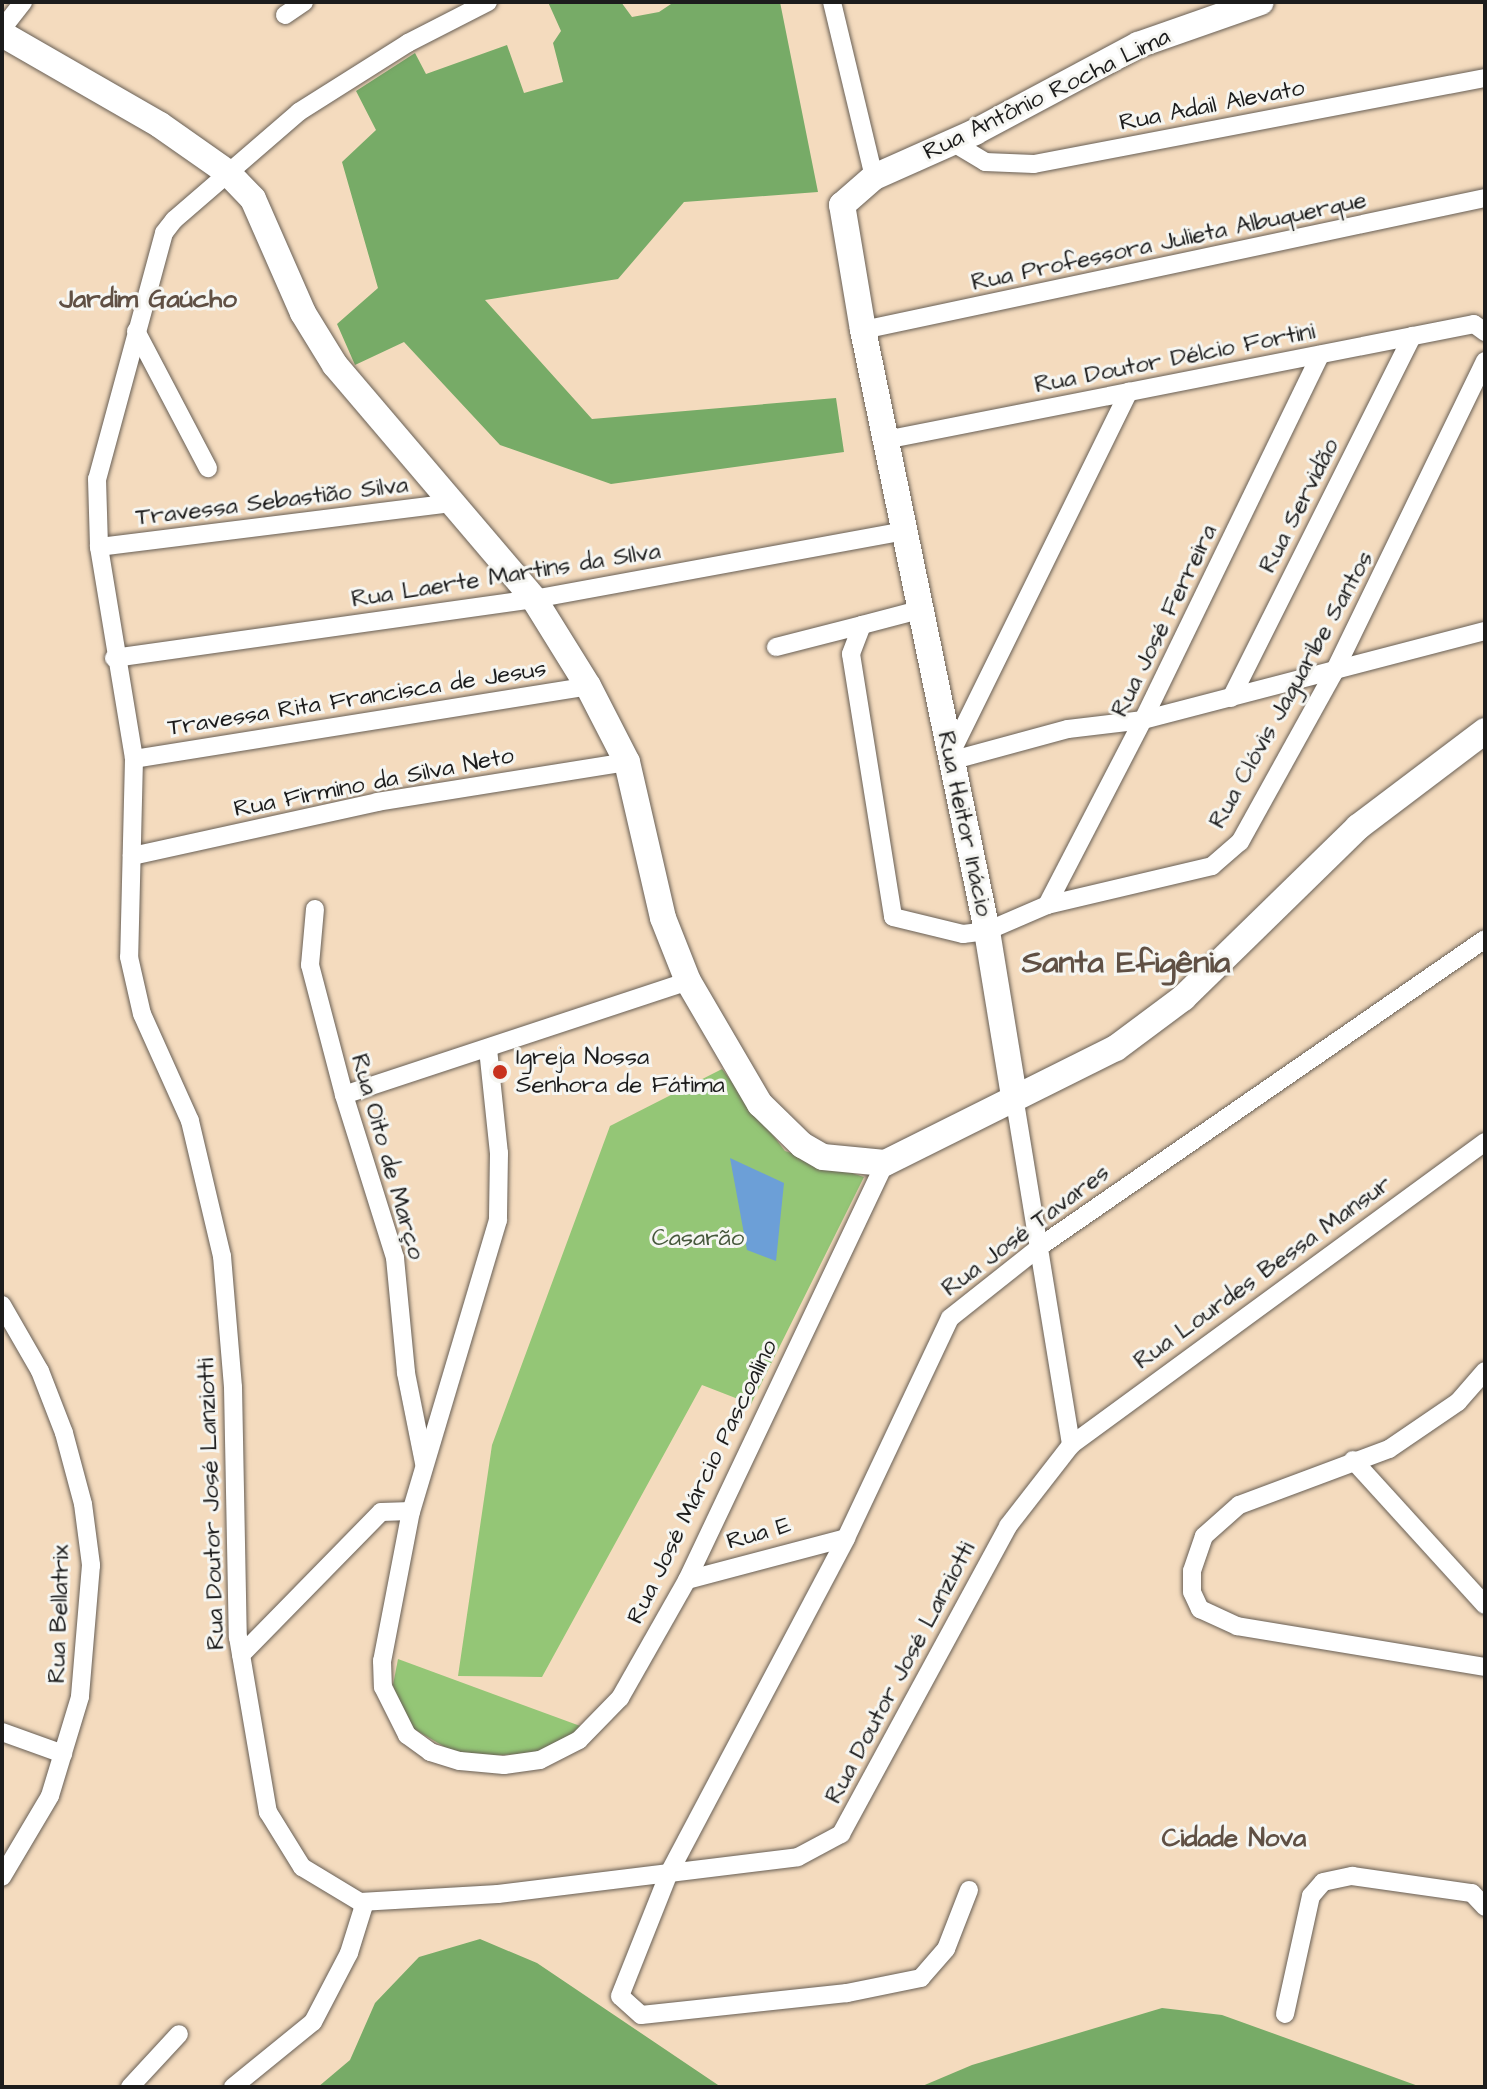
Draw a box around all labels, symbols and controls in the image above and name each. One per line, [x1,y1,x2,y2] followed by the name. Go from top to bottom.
[919,23,1175,167] street label: Rua Antônio Rocha Lima
[1117,74,1307,138] street label: Rua Adail Alevato
[969,186,1369,298] street label: Rua Professora Julieta Albuquerque
[59,284,237,316] district label: Jardim Gaúcho
[1032,318,1318,400] street label: Rua Doutor Délcio Fortini
[1254,434,1346,578] street label: Rua Servidão
[134,471,410,533] street label: Travessa Sebastião Silva
[1106,520,1224,722] street label: Rua José Ferreira
[349,537,663,615] street label: Rua Laerte Martins da SIlva
[1204,546,1380,834] street label: Rua Clóvis Jaguaribe Santos
[166,655,548,743] street label: Travessa Rita Francisca de Jesus
[930,729,998,919] street label: Rua Heitor Inácio
[232,742,516,824] street label: Rua Firmino da Silva Neto
[1022,944,1230,982] district label: Santa Efigênia
[516,1044,725,1100] place label: Igreja Nossa Senhora de Fátima
[344,1051,430,1263] street label: Rua Oito de Março
[491,1063,509,1081] marker: Igreja Nossa Senhora de Fátima
[937,1159,1115,1303] street label: Rua José Tavares
[1129,1170,1397,1376] street label: Rua Lourdes Bessa Mansur
[652,1225,744,1253] park label: Casarão
[622,1335,784,1629] street label: Rua José Márcio Pascoalino
[193,1358,231,1650] street label: Rua Doutor José Lanziotti
[724,1511,794,1557] street label: Rua E
[820,1537,982,1809] street label: Rua Doutor José Lanziotti
[43,1544,77,1684] street label: Rua Bellatrix
[1162,1823,1306,1855] district label: Cidade Nova

